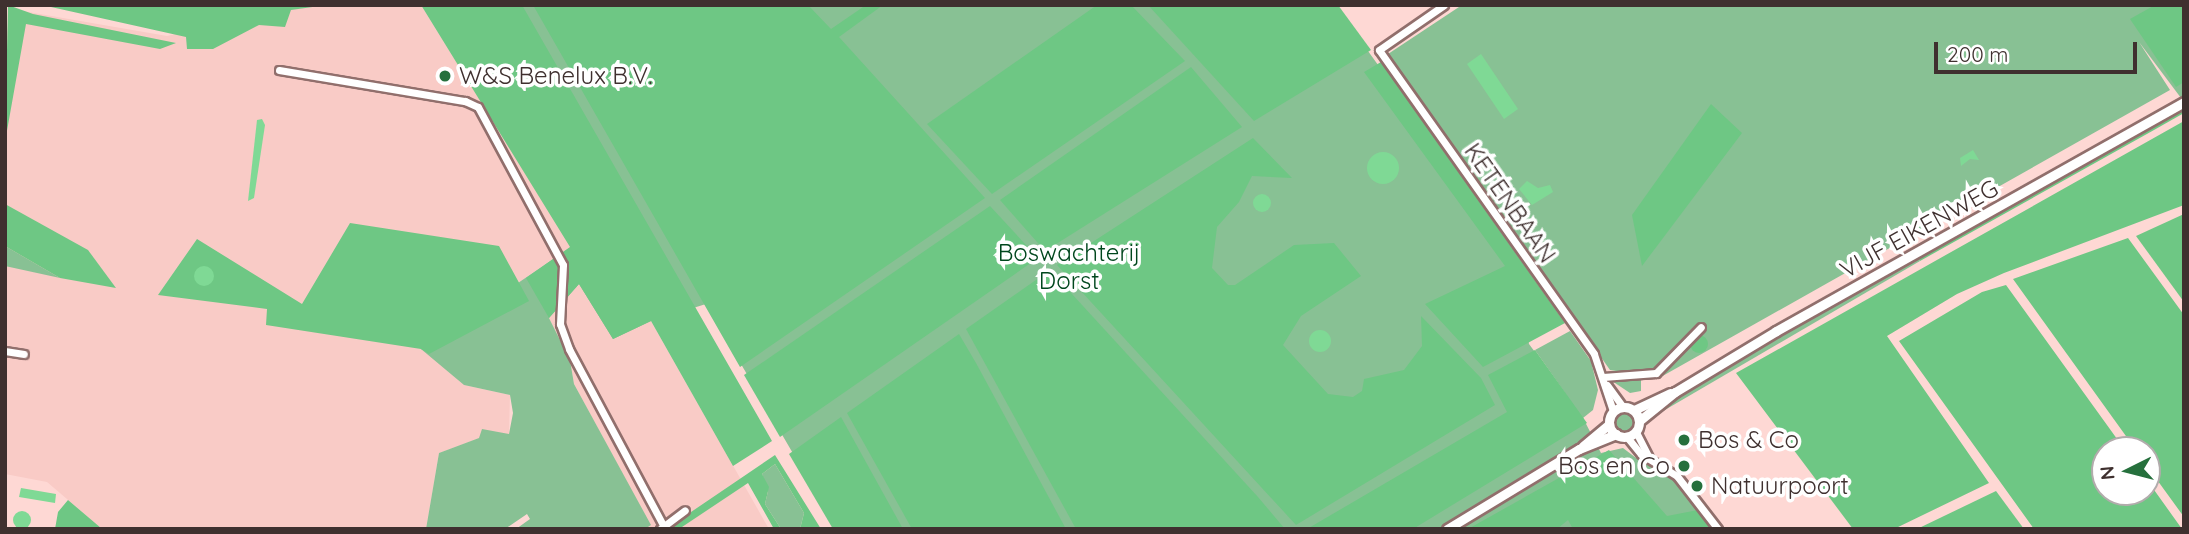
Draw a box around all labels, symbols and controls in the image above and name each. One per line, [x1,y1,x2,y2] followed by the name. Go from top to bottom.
[1937,28,2140,72] scale bar
[1947,41,2009,67] text: 200 m
[459,62,653,90] place label: W&S Benelux B.V.
[437,68,453,84] marker: W&S Benelux B.V.
[1458,138,1562,268] street label: KETENBAAN
[1835,174,2003,284] street label: VIJF EIKENWEG
[998,239,1140,295] park label: Boswachterij Dorst
[1698,426,1799,454] place label: Bos & Co
[1676,432,1692,448] marker: Bos & Co
[2091,436,2161,506] north arrow
[1558,452,1670,480] place label: Bos en Co
[1676,458,1692,474] marker: Bos en Co
[2094,465,2120,481] text: N
[1711,472,1849,500] place label: Natuurpoort
[1689,478,1705,494] marker: Natuurpoort

